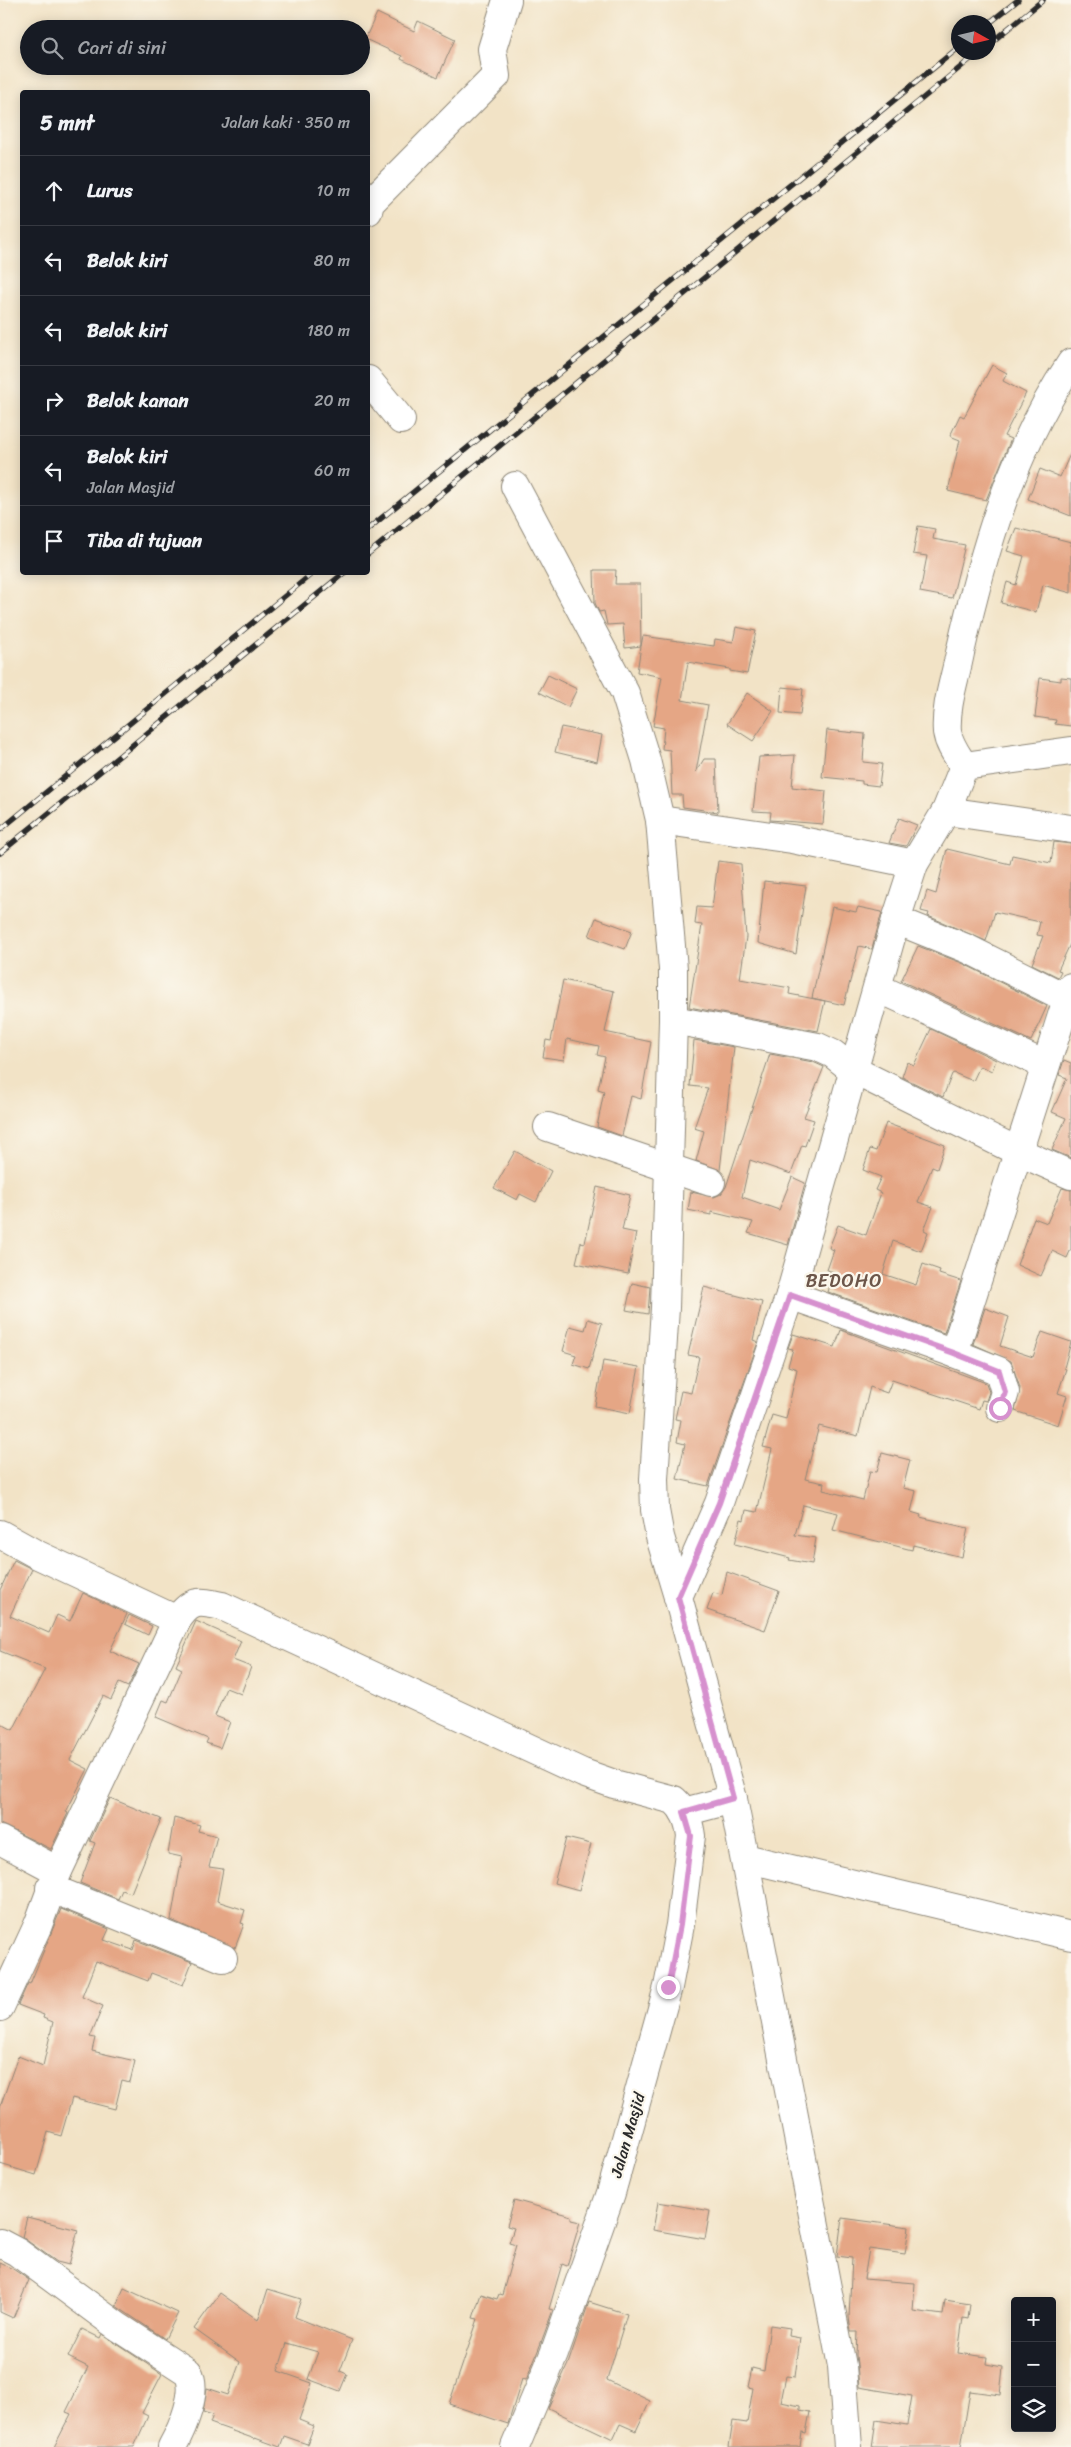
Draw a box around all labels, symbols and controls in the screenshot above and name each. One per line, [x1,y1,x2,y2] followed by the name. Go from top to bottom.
[951,15,996,60] north arrow
[20,20,370,75] search box
[78,31,166,64] text: Cari di sini
[38,34,66,62] icon: search
[40,104,94,142] text: 5 mnt
[222,108,350,137] text: Jalan kaki · 350 m
[87,174,133,207] text: Lurus
[317,176,350,205] text: 10 m
[40,177,68,205] icon: ahead
[87,244,167,277] text: Belok kiri
[314,246,350,275] text: 80 m
[40,247,68,275] icon: left
[87,314,167,347] text: Belok kiri
[307,316,350,345] text: 180 m
[40,317,68,345] icon: left
[87,384,189,417] text: Belok kanan
[314,386,350,415] text: 20 m
[40,387,68,415] icon: right
[87,440,167,473] text: Belok kiri
[314,456,350,485] text: 60 m
[40,457,68,485] icon: left
[87,473,174,502] text: Jalan Masjid
[87,524,202,557] text: Tiba di tujuan
[40,527,68,555] icon: arrive
[805,1264,883,1297] district label: BEDOHO
[989,1397,1012,1420] route start
[657,1976,680,1999] route end
[601,2088,654,2182] street label: Jalan Masjid
[1011,2297,1056,2432] map controls
[1011,2297,1056,2342] button: +
[1011,2342,1056,2387] button: −
[1011,2387,1056,2432] button: layers

